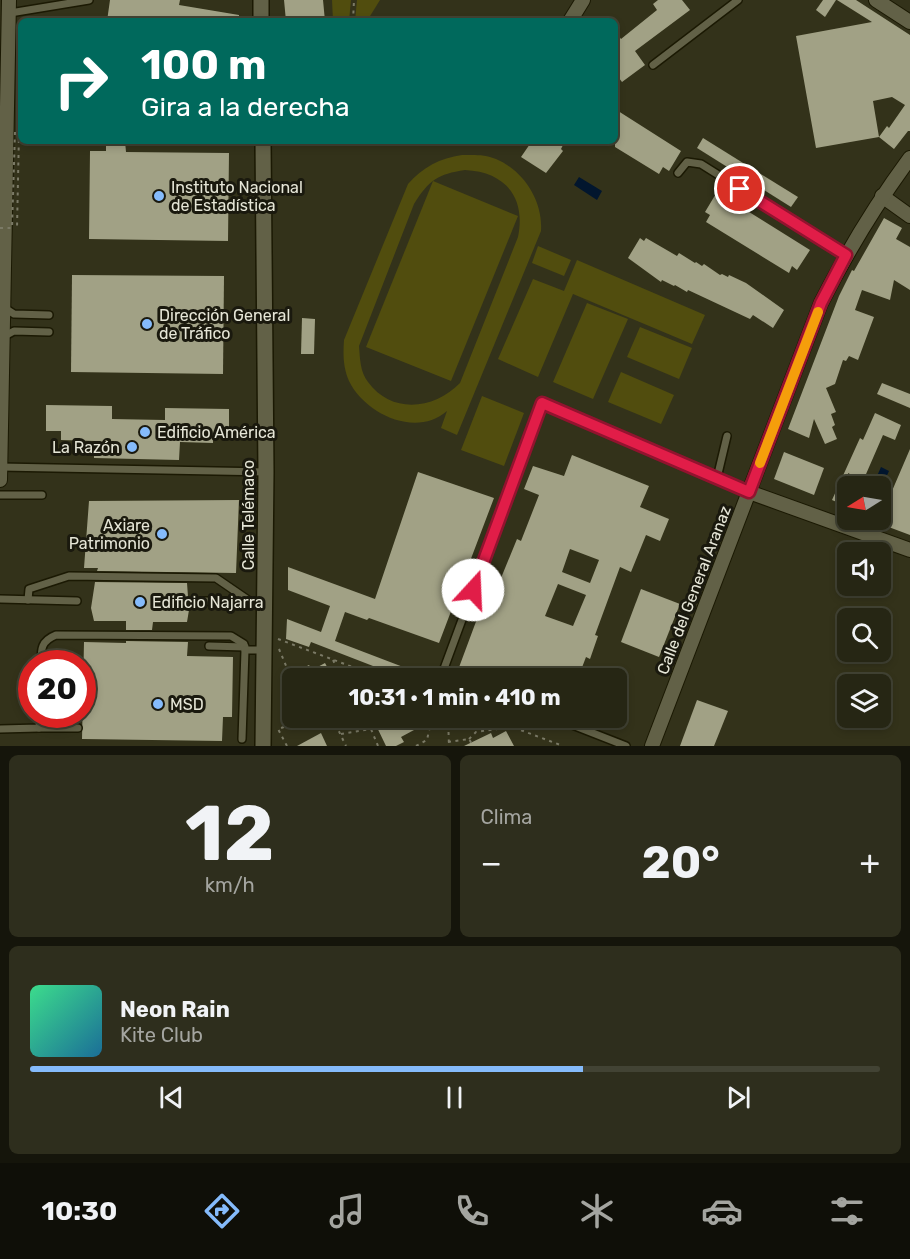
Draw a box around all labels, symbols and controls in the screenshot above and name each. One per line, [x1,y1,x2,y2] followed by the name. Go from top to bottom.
[141,40,266,90] text: 100 m
[42,42,120,120] icon: right
[141,91,350,123] text: Gira a la derecha
[714,163,765,214] pin
[723,172,756,205] icon: arrive
[171,178,303,215] place label: Instituto Nacional de Estadística
[152,189,166,203] marker: Instituto Nacional de Estadística
[159,306,290,343] place label: Dirección General de Tráfico
[140,317,154,331] marker: Dirección General de Tráfico
[157,423,276,442] place label: Edificio América
[138,425,152,439] marker: Edificio América
[52,438,120,457] place label: La Razón
[125,440,139,454] marker: La Razón
[239,460,258,570] street label: Calle Telémaco
[837,476,891,530] north arrow
[837,476,891,728] map controls
[653,503,735,677] street label: Calle del General Aranaz
[69,516,150,553] place label: Axiare Patrimonio
[155,527,169,541] marker: Axiare Patrimonio
[837,542,891,596] button: sound
[441,558,505,622] position arrow
[152,593,263,612] place label: Edificio Najarra
[133,595,147,609] marker: Edificio Najarra
[837,608,891,662] button: search
[18,650,96,728] speed limit sign: 20
[837,674,891,728] button: layers
[348,684,561,711] text: 10:31 · 1 min · 410 m
[170,695,204,714] place label: MSD
[151,697,165,711] marker: MSD
[185,787,274,880] text: 12
[481,805,532,829] text: Clima
[642,836,720,889] text: 20°
[481,843,502,882] text: −
[859,843,880,882] text: +
[205,873,255,897] text: km/h
[120,996,230,1023] text: Neon Rain
[120,1023,203,1047] text: Kite Club
[155,1081,188,1114] icon: previous
[438,1081,471,1114] icon: pause
[722,1081,755,1114] icon: next
[201,1190,243,1232] icon: directions
[326,1190,368,1232] icon: music
[451,1190,493,1232] icon: phone
[576,1190,618,1232] icon: climate
[701,1190,743,1232] icon: car
[826,1190,868,1232] icon: filters
[42,1195,117,1227] text: 10:30

